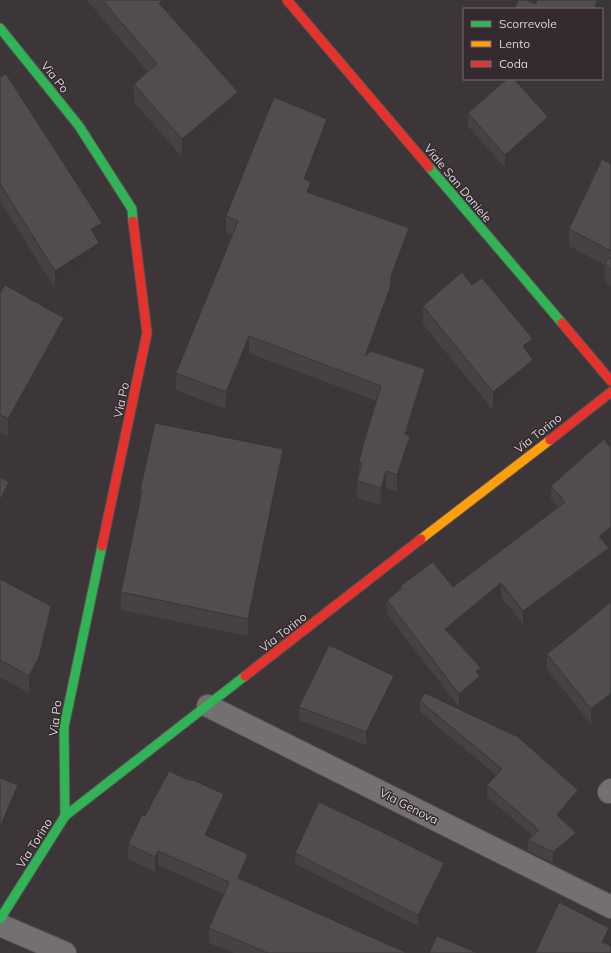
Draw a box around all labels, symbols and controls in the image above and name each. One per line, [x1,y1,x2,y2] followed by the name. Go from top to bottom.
[463,8,603,80] legend
[499,16,557,31] text: Scorrevole
[499,36,530,51] text: Lento
[499,56,528,71] text: Coda
[38,58,72,96] street label: Via Po
[421,141,495,225] street label: Viale San Daniele
[110,381,132,419] street label: Via Po
[511,410,565,456] street label: Via Torino
[256,609,310,655] street label: Via Torino
[45,699,65,737] street label: Via Po
[377,785,441,827] street label: Via Genova
[13,815,55,871] street label: Via Torino

